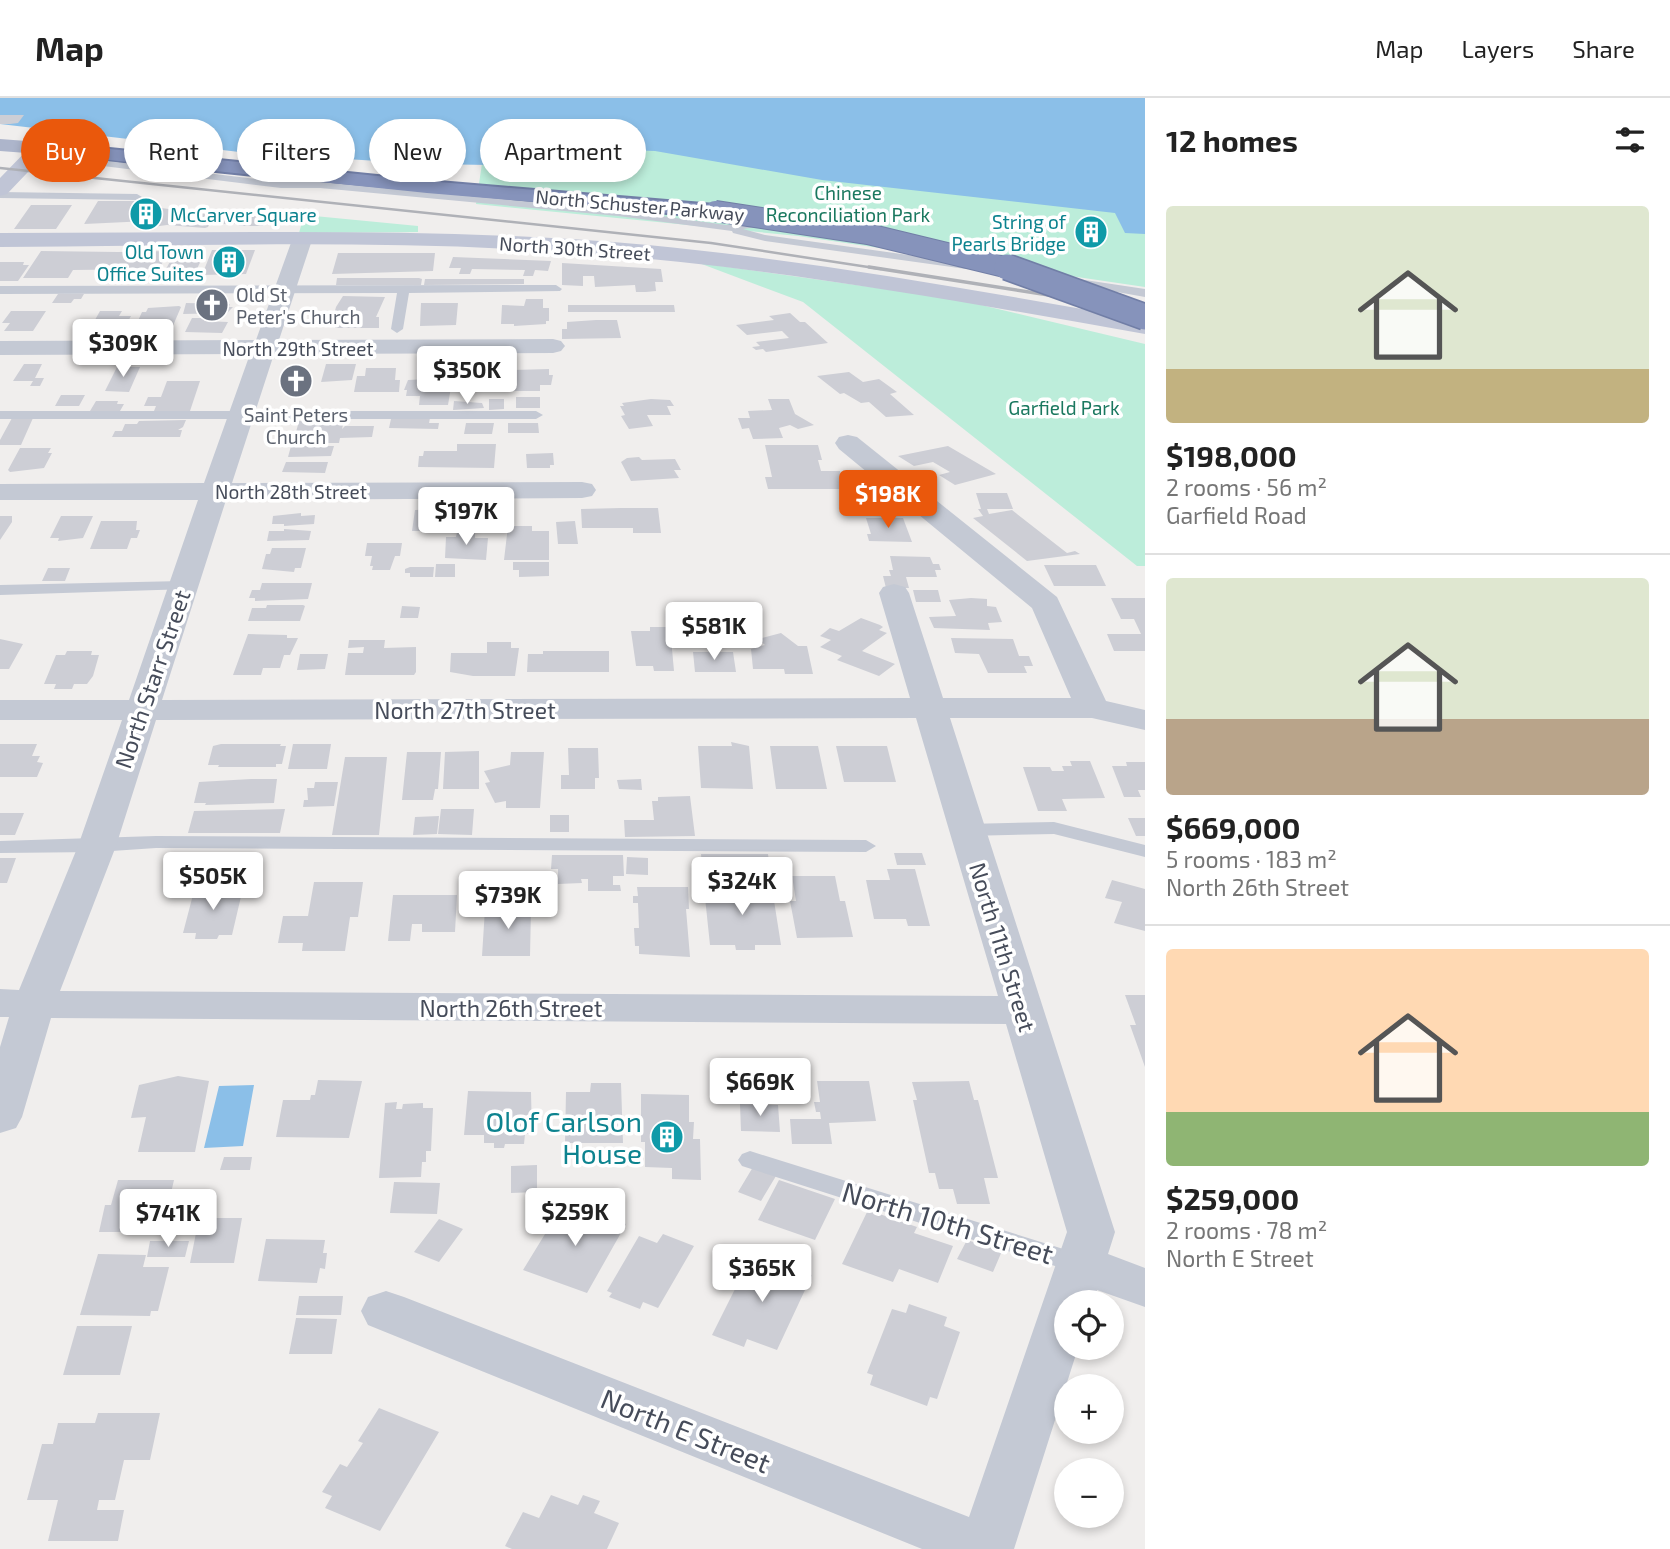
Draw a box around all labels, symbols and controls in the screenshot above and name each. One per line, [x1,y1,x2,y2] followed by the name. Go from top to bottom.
[35,28,104,68] text: Map
[1375,34,1423,63] text: Map
[1461,34,1534,63] text: Layers
[1572,34,1635,63] text: Share
[21,119,110,182] chip: Buy
[124,119,223,182] chip: Rent
[237,119,355,182] chip: Filters
[369,119,466,182] chip: New
[480,119,646,182] chip: Apartment
[1611,121,1649,159] icon: filters
[1166,122,1298,158] text: 12 homes
[766,181,931,226] park label: Chinese Reconciliation Park
[535,184,745,226] street label: North Schuster Parkway
[127,195,165,233] building icon: McCarver Square
[170,203,317,226] place label: McCarver Square
[951,210,1067,255] place label: String of Pearls Bridge
[1072,213,1110,251] building icon: String of Pearls Bridge
[499,231,651,265] street label: North 30th Street
[97,240,204,285] place label: Old Town Office Suites
[210,243,248,281] building icon: Old Town Office Suites
[1345,252,1471,378] icon: home
[236,283,361,328] place label: Old St Peter's Church
[193,286,231,324] church icon: Old St Peter's Church
[74,320,172,379] pin: $309K
[88,328,158,356] text: $309K
[222,337,374,360] street label: North 29th Street
[418,346,516,406] pin: $350K
[433,355,501,383] text: $350K
[277,362,315,400] church icon: Saint Peters Church
[1008,396,1120,419] park label: Garfield Park
[244,403,348,448] place label: Saint Peters Church
[1166,437,1297,473] text: $198,000
[839,470,937,530] pin: $198K
[1166,473,1327,501] text: 2 rooms · 56 m²
[855,479,921,507] text: $198K
[215,480,367,503] street label: North 28th Street
[417,488,515,547] pin: $197K
[434,496,498,524] text: $197K
[1166,501,1307,529] text: Garfield Road
[108,586,196,772] street label: North Starr Street
[665,602,763,662] pin: $581K
[682,611,746,639] text: $581K
[1345,624,1471,750] icon: home
[374,696,556,724] street label: North 27th Street
[1166,809,1301,845] text: $669,000
[1166,845,1337,873] text: 5 rooms · 183 m²
[164,852,262,912] pin: $505K
[693,858,791,917] pin: $324K
[964,859,1042,1035] street label: North 11th Street
[179,861,247,889] text: $505K
[708,866,776,894] text: $324K
[459,872,557,931] pin: $739K
[1166,873,1349,901] text: North 26th Street
[475,880,541,908] text: $739K
[419,994,603,1022] street label: North 26th Street
[1345,995,1471,1121] icon: home
[711,1058,809,1118] pin: $669K
[726,1067,794,1095] text: $669K
[485,1104,642,1170] place label: Olof Carlson House
[648,1118,686,1156] building icon: Olof Carlson House
[838,1174,1058,1270] street label: North 10th Street
[1166,1180,1299,1216] text: $259,000
[526,1188,624,1248] pin: $259K
[119,1190,217,1249] pin: $741K
[541,1197,609,1225] text: $259K
[136,1198,200,1226] text: $741K
[1166,1216,1327,1244] text: 2 rooms · 78 m²
[713,1244,811,1304] pin: $365K
[1166,1244,1314,1272] text: North E Street
[728,1253,796,1281] text: $365K
[1054,1290,1124,1528] map controls
[1054,1290,1124,1360] button: locate
[1054,1374,1124,1444] button: +
[596,1381,776,1479] street label: North E Street
[1054,1458,1124,1528] button: −

